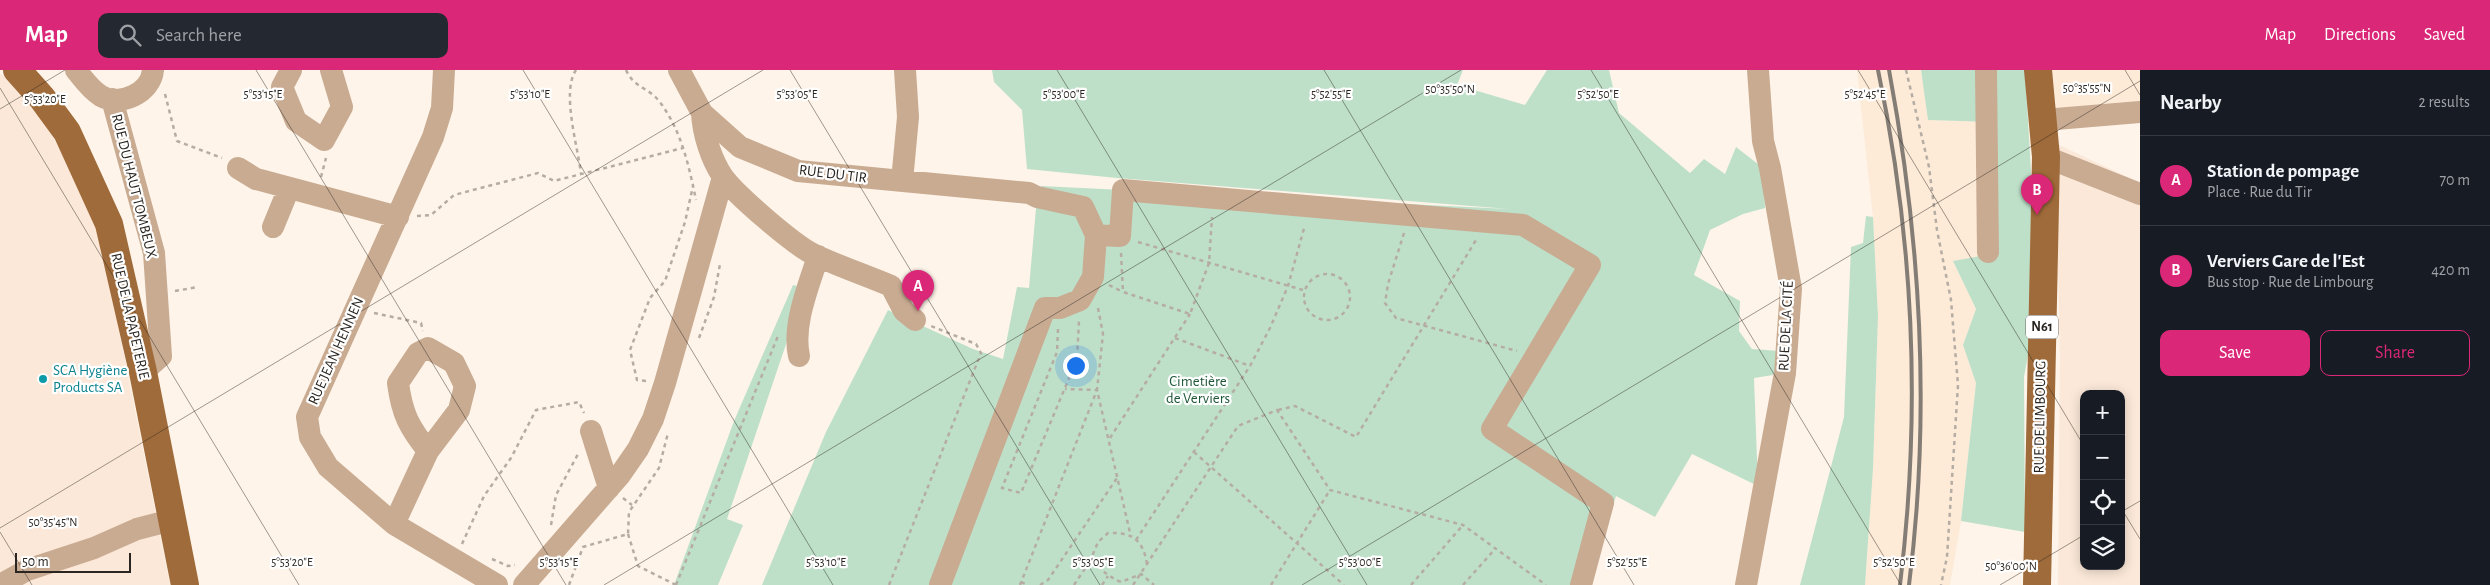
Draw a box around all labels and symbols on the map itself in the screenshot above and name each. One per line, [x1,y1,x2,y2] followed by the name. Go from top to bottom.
[2063,82,2111,94] text: 50°35'55"N
[1425,83,1475,95] text: 50°35'50"N
[244,88,283,100] text: 5°53'15"E
[510,88,550,100] text: 5°53'10"E
[777,88,818,100] text: 5°53'05"E
[1043,88,1085,100] text: 5°53'00"E
[1311,88,1351,100] text: 5°52'55"E
[1577,88,1619,100] text: 5°52'50"E
[1845,88,1886,100] text: 5°52'45"E
[24,93,66,105] text: 5°53'20"E
[109,112,159,260] street label: RUE DU HAUT TOMBEUX
[798,162,868,186] street label: RUE DU TIR
[2021,174,2053,215] pin: B
[108,252,152,380] street label: RUE DE LA PAPETERIE
[902,270,934,311] pin: A
[1774,281,1796,371] street label: RUE DE LA CITÉ
[306,295,366,407] street label: RUE JEAN HENNEN
[2026,316,2058,338] road number: N61
[1063,353,1089,379] your location
[2032,360,2048,474] street label: RUE DE LIMBOURG
[53,363,127,395] place label: SCA Hygiène Products SA
[37,373,49,385] marker: SCA Hygiène Products SA
[1166,374,1230,406] park label: Cimetière de Verviers
[28,516,78,528] text: 50°35'45"N
[15,550,131,573] scale bar
[271,556,313,568] text: 5°53'20"E
[540,556,579,568] text: 5°53'15"E
[806,556,846,568] text: 5°53'10"E
[1073,556,1114,568] text: 5°53'05"E
[1339,556,1381,568] text: 5°53'00"E
[1607,556,1647,568] text: 5°52'55"E
[1873,556,1915,568] text: 5°52'50"E
[1985,560,2037,572] text: 50°36'00"N

